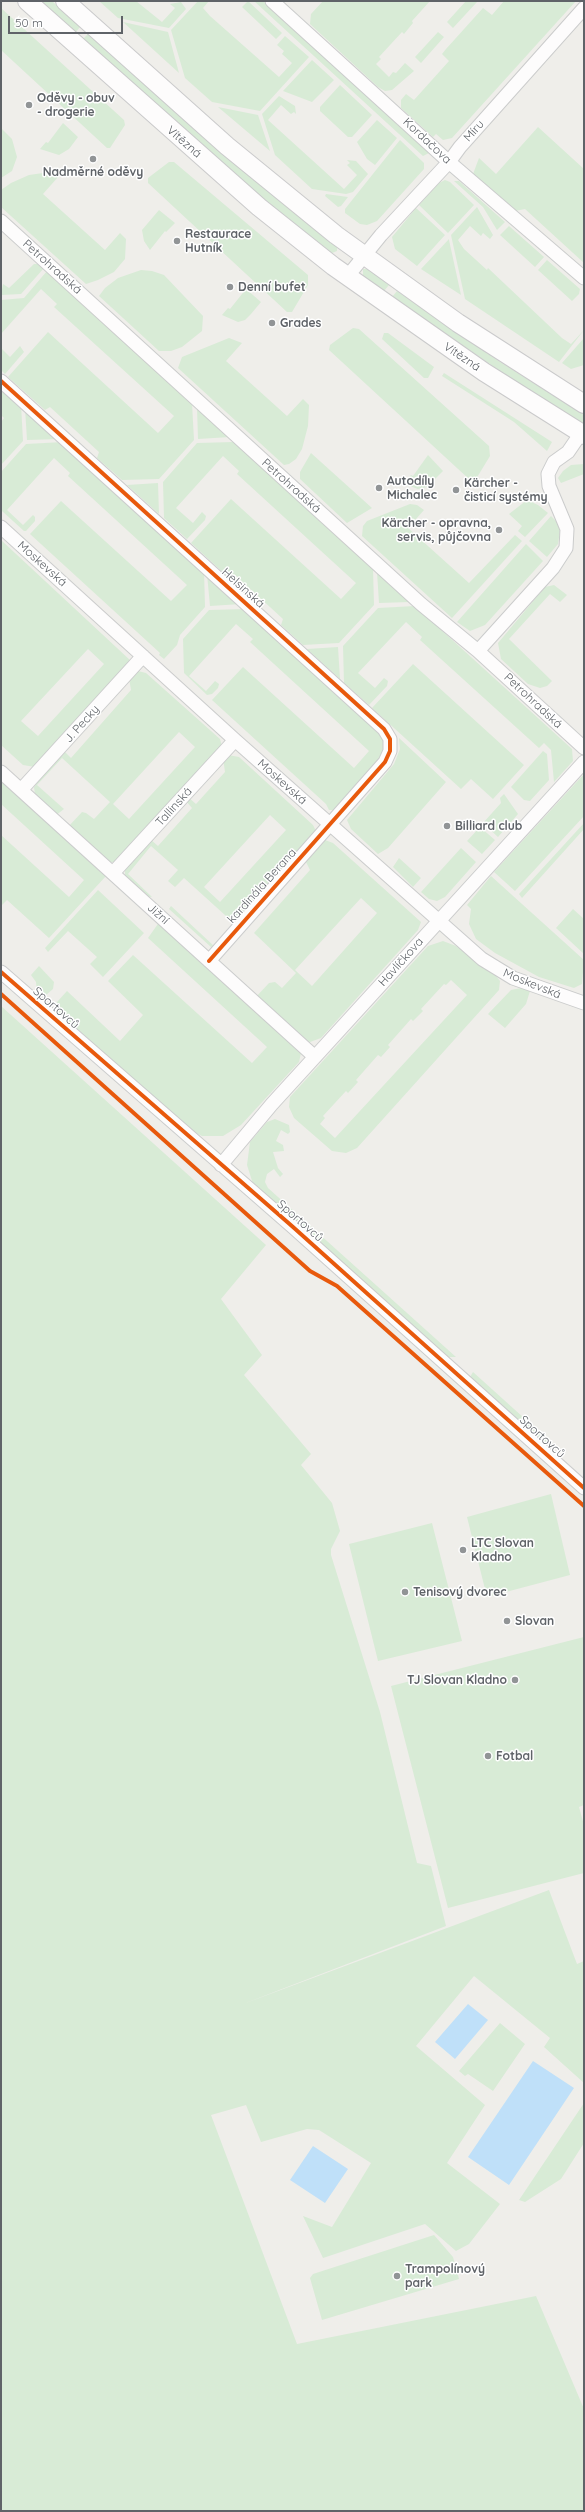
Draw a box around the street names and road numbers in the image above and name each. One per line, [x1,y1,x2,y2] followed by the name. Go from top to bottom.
[400,115,454,167] street label: Kordačova
[461,117,487,145] street label: Míru
[164,123,204,161] street label: Vítězná
[19,237,85,297] street label: Petrohradská
[441,339,483,375] street label: Vítězná
[258,456,324,516] street label: Petrohradská
[14,538,70,590] street label: Moskevská
[219,565,267,611] street label: Helsinská
[501,670,565,732] street label: Petrohradská
[61,702,103,746] street label: J. Pecky
[254,756,310,808] street label: Moskevská
[153,784,195,830] street label: Tallinská
[225,846,299,926] street label: kardinála Berana
[144,900,172,928] street label: Jižní
[375,935,427,989] street label: Havlíčkova
[501,966,563,1002] street label: Moskevská
[30,984,82,1032] street label: Sportovců
[274,1197,326,1245] street label: Sportovců
[516,1413,568,1461] street label: Sportovců

